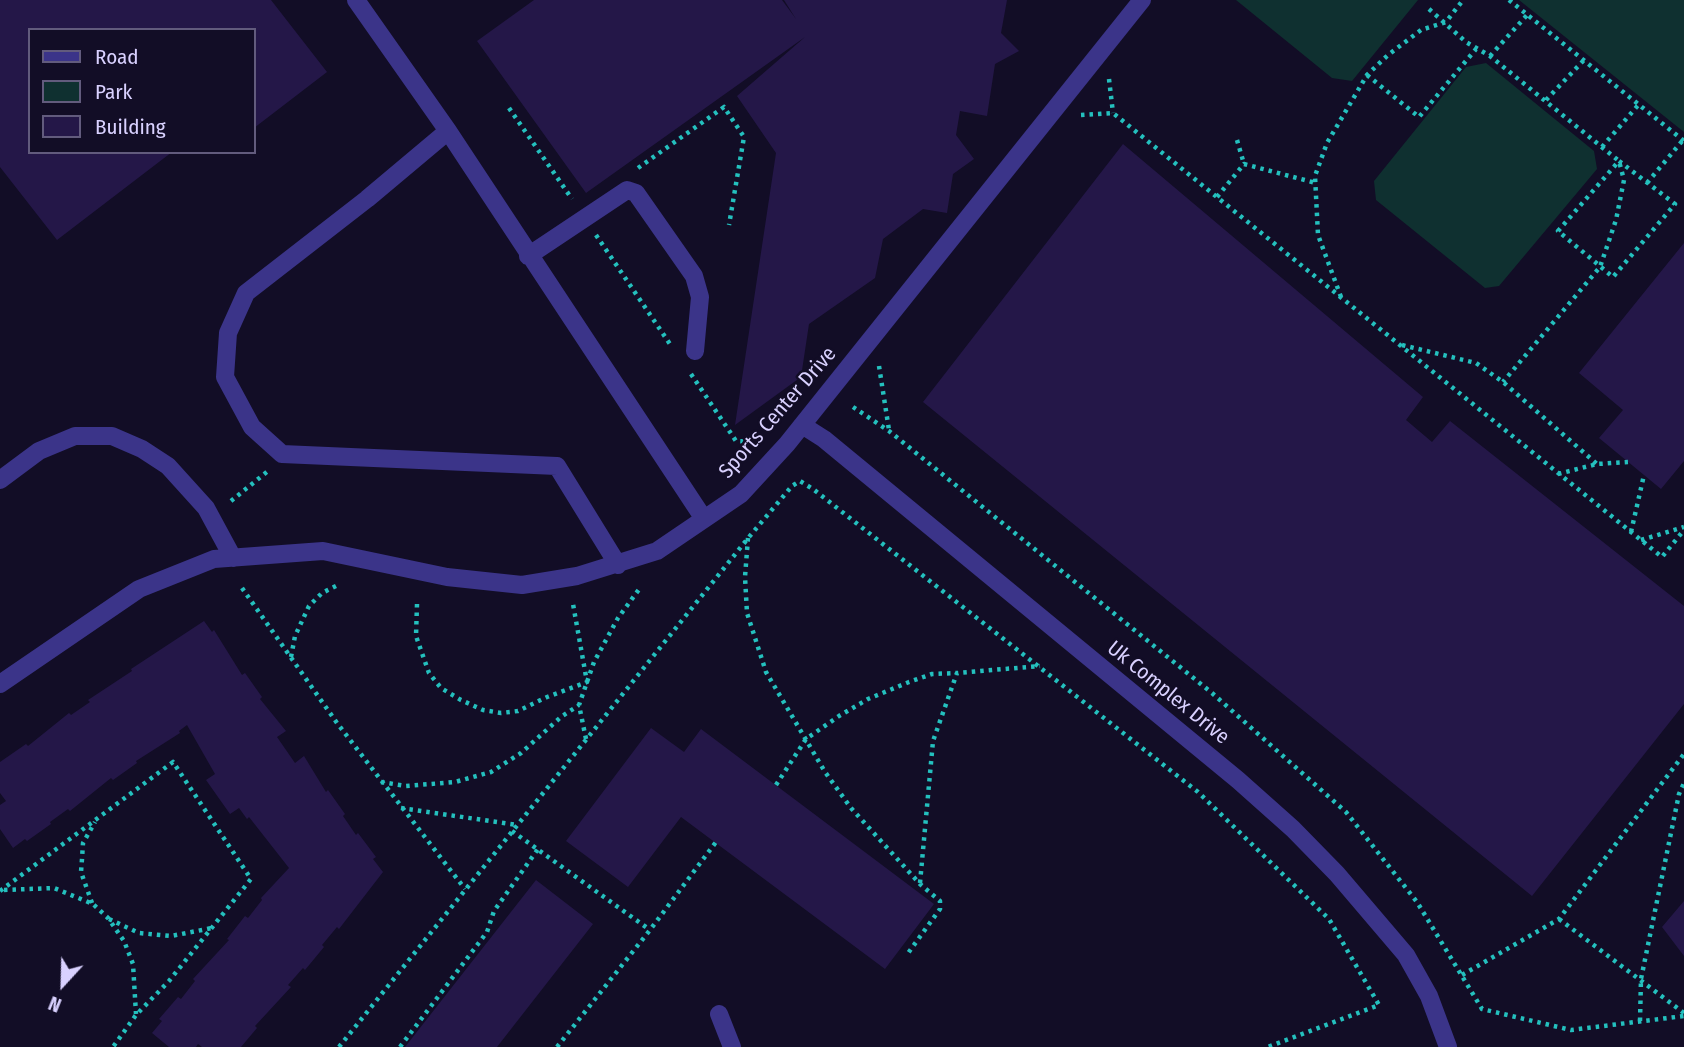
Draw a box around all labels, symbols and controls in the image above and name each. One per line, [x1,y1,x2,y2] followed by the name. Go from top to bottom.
[28,28,256,154] legend
[95,44,139,70] text: Road
[95,79,132,105] text: Park
[95,114,166,140] text: Building
[714,342,842,484] street label: Sports Center Drive
[1102,636,1234,750] street label: Uk Complex Drive
[28,949,98,1019] north arrow
[45,991,65,1017] text: N

